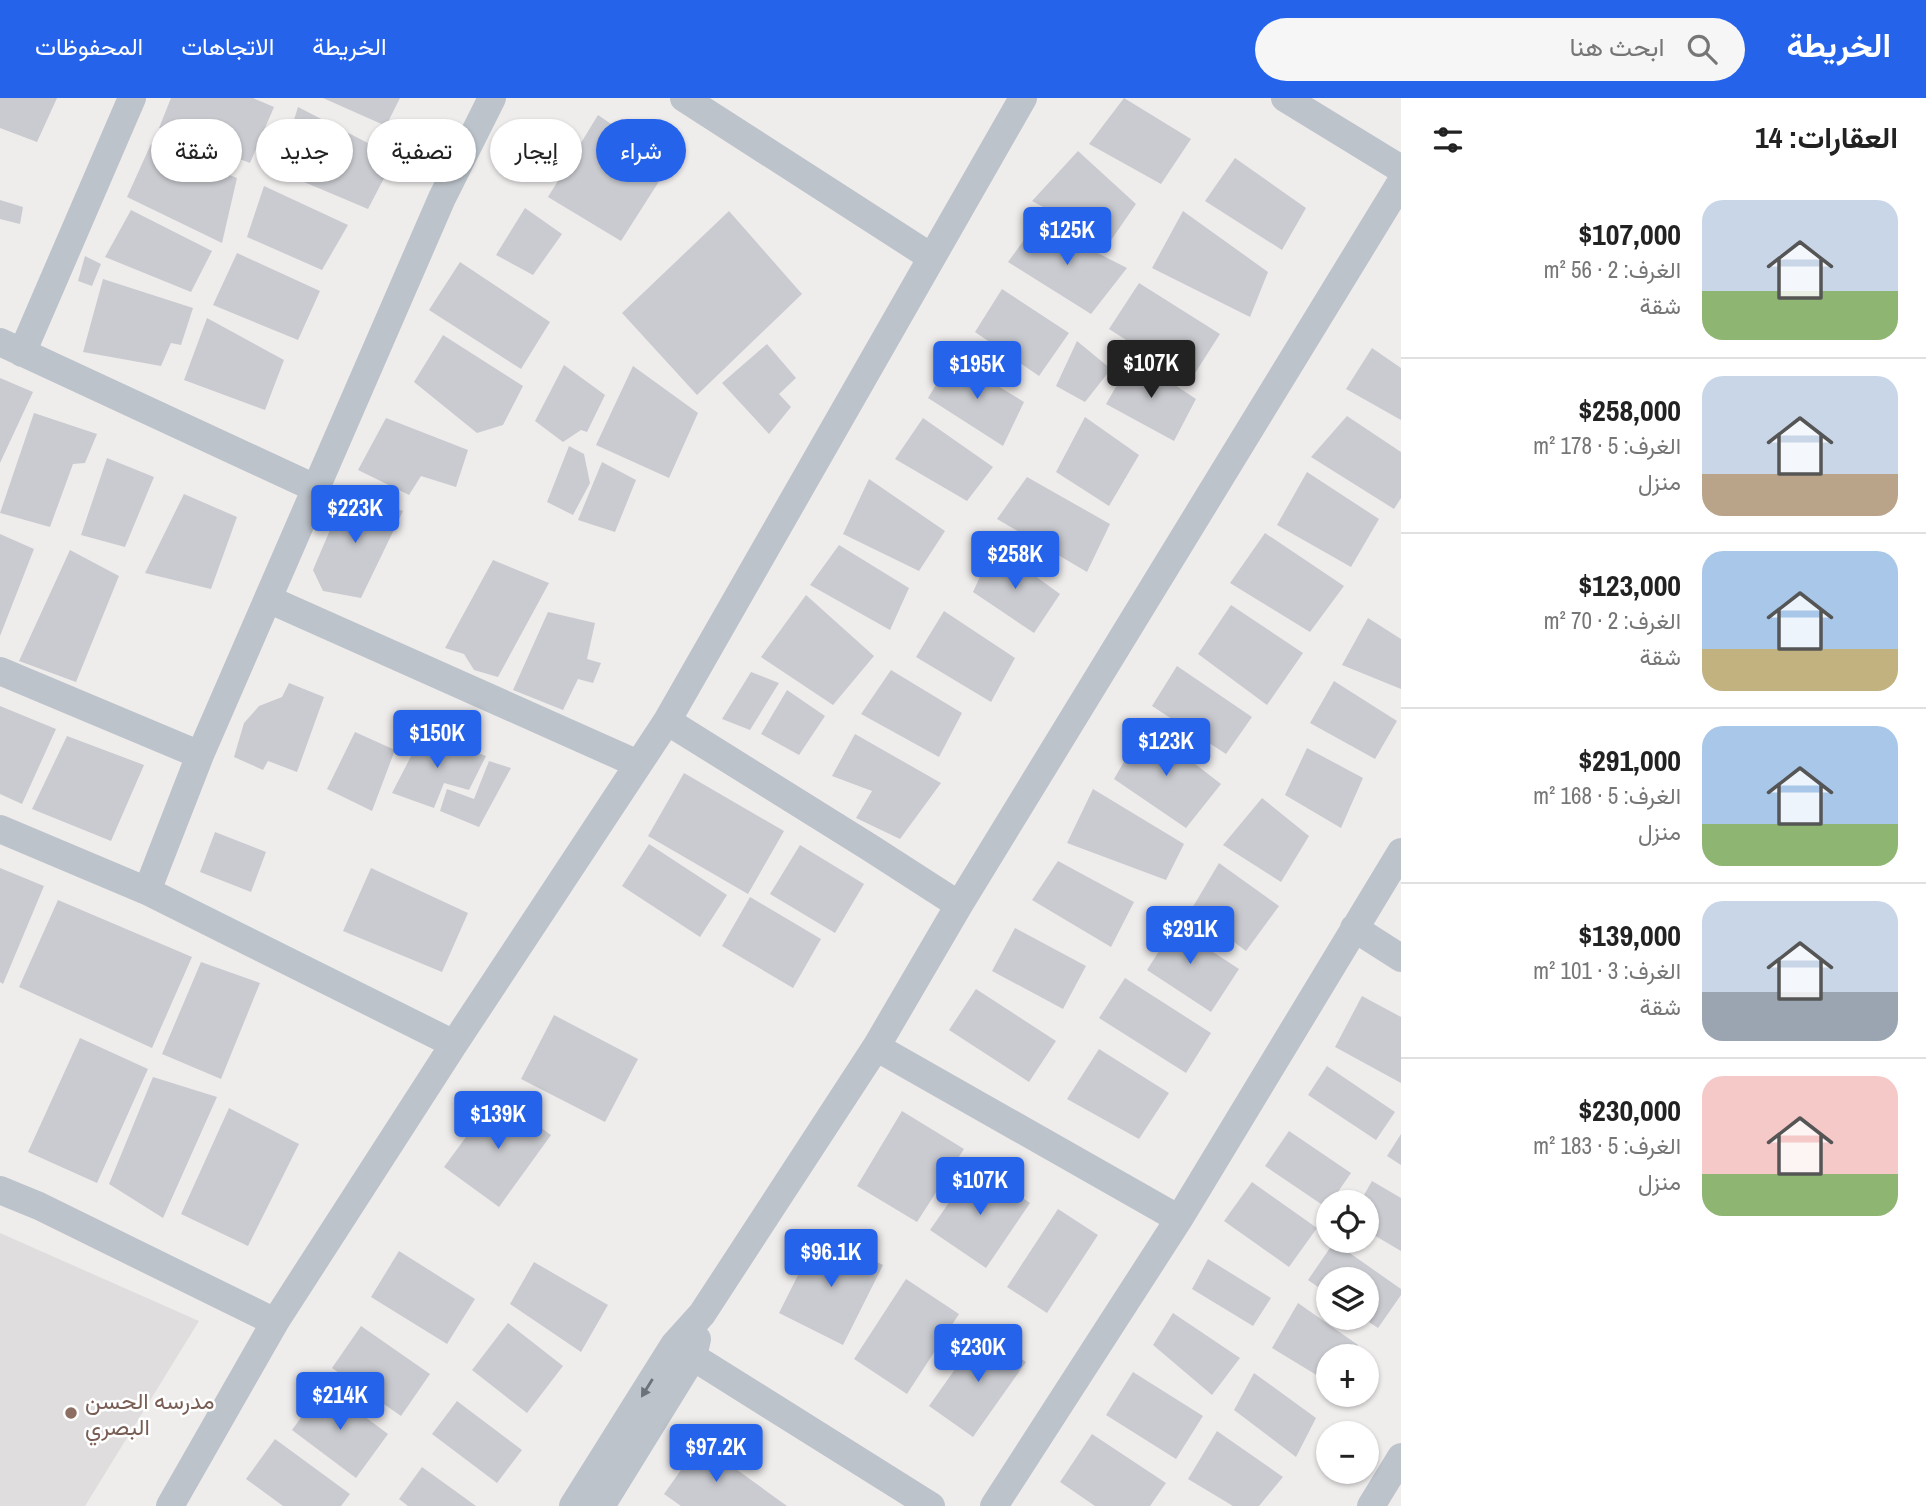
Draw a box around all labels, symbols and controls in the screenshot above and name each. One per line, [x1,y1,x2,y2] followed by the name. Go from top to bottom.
[1255,18,1745,81] search box
[1787,23,1891,67] text: الخريطة
[1569,29,1665,64] text: ابحث هنا
[35,30,143,62] text: المحفوظات
[181,30,274,62] text: الاتجاهات
[312,30,387,62] text: الخريطة
[1683,30,1721,68] icon: search
[1755,117,1898,157] text: العقارات: 14
[151,119,242,182] chip: شقة
[256,119,353,182] chip: جديد
[367,119,476,182] chip: تصفية
[490,119,582,182] chip: إيجار
[596,119,686,182] chip: شراء
[1429,121,1467,159] icon: filters
[1018,208,1116,267] pin: $125K
[1039,214,1095,245] text: $125K
[1578,214,1681,254] text: $107,000
[1758,228,1842,312] icon: home
[1544,254,1681,285] text: الغرف: 2 · 56 m²
[1639,290,1681,321] text: شقة
[1102,341,1200,400] pin: $107K
[928,342,1026,401] pin: $195K
[1123,347,1179,378] text: $107K
[949,348,1005,379] text: $195K
[1578,390,1681,430] text: $258,000
[1758,404,1842,488] icon: home
[1533,430,1681,461] text: الغرف: 5 · 178 m²
[1638,466,1681,497] text: منزل
[306,486,404,545] pin: $223K
[327,492,383,523] text: $223K
[966,532,1064,591] pin: $258K
[987,538,1043,569] text: $258K
[1578,565,1681,605] text: $123,000
[1758,579,1842,663] icon: home
[1544,605,1681,636] text: الغرف: 2 · 70 m²
[1639,641,1681,672] text: شقة
[388,710,486,770] pin: $150K
[409,717,465,748] text: $150K
[1117,718,1215,778] pin: $123K
[1138,725,1194,756] text: $123K
[1578,740,1681,780] text: $291,000
[1758,754,1842,838] icon: home
[1533,780,1681,811] text: الغرف: 5 · 168 m²
[1638,816,1681,847] text: منزل
[1141,906,1239,966] pin: $291K
[1162,913,1218,944] text: $291K
[1578,915,1681,955] text: $139,000
[1758,929,1842,1013] icon: home
[1533,955,1681,986] text: الغرف: 3 · 101 m²
[1639,991,1681,1022] text: شقة
[1578,1090,1681,1130] text: $230,000
[449,1091,547,1151] pin: $139K
[470,1098,526,1129] text: $139K
[1758,1104,1842,1188] icon: home
[1533,1130,1681,1161] text: الغرف: 5 · 183 m²
[931,1158,1029,1217] pin: $107K
[952,1164,1008,1195] text: $107K
[1638,1166,1681,1197] text: منزل
[1316,1190,1379,1484] map controls
[1316,1190,1379,1253] button: locate
[774,1230,888,1289] pin: $96.1K
[801,1236,861,1267] text: $96.1K
[1316,1267,1379,1330] button: layers
[929,1324,1027,1384] pin: $230K
[950,1331,1006,1362] text: $230K
[1316,1344,1379,1407] button: +
[291,1372,389,1432] pin: $214K
[641,1378,654,1397] one-way arrow
[312,1379,368,1410] text: $214K
[85,1385,215,1446] place label: مدرسه الحسن البصري
[63,1405,79,1421] marker: مدرسه الحسن البصري
[1316,1421,1379,1484] button: −
[659,1424,773,1484] pin: $97.2K
[686,1431,746,1462] text: $97.2K

